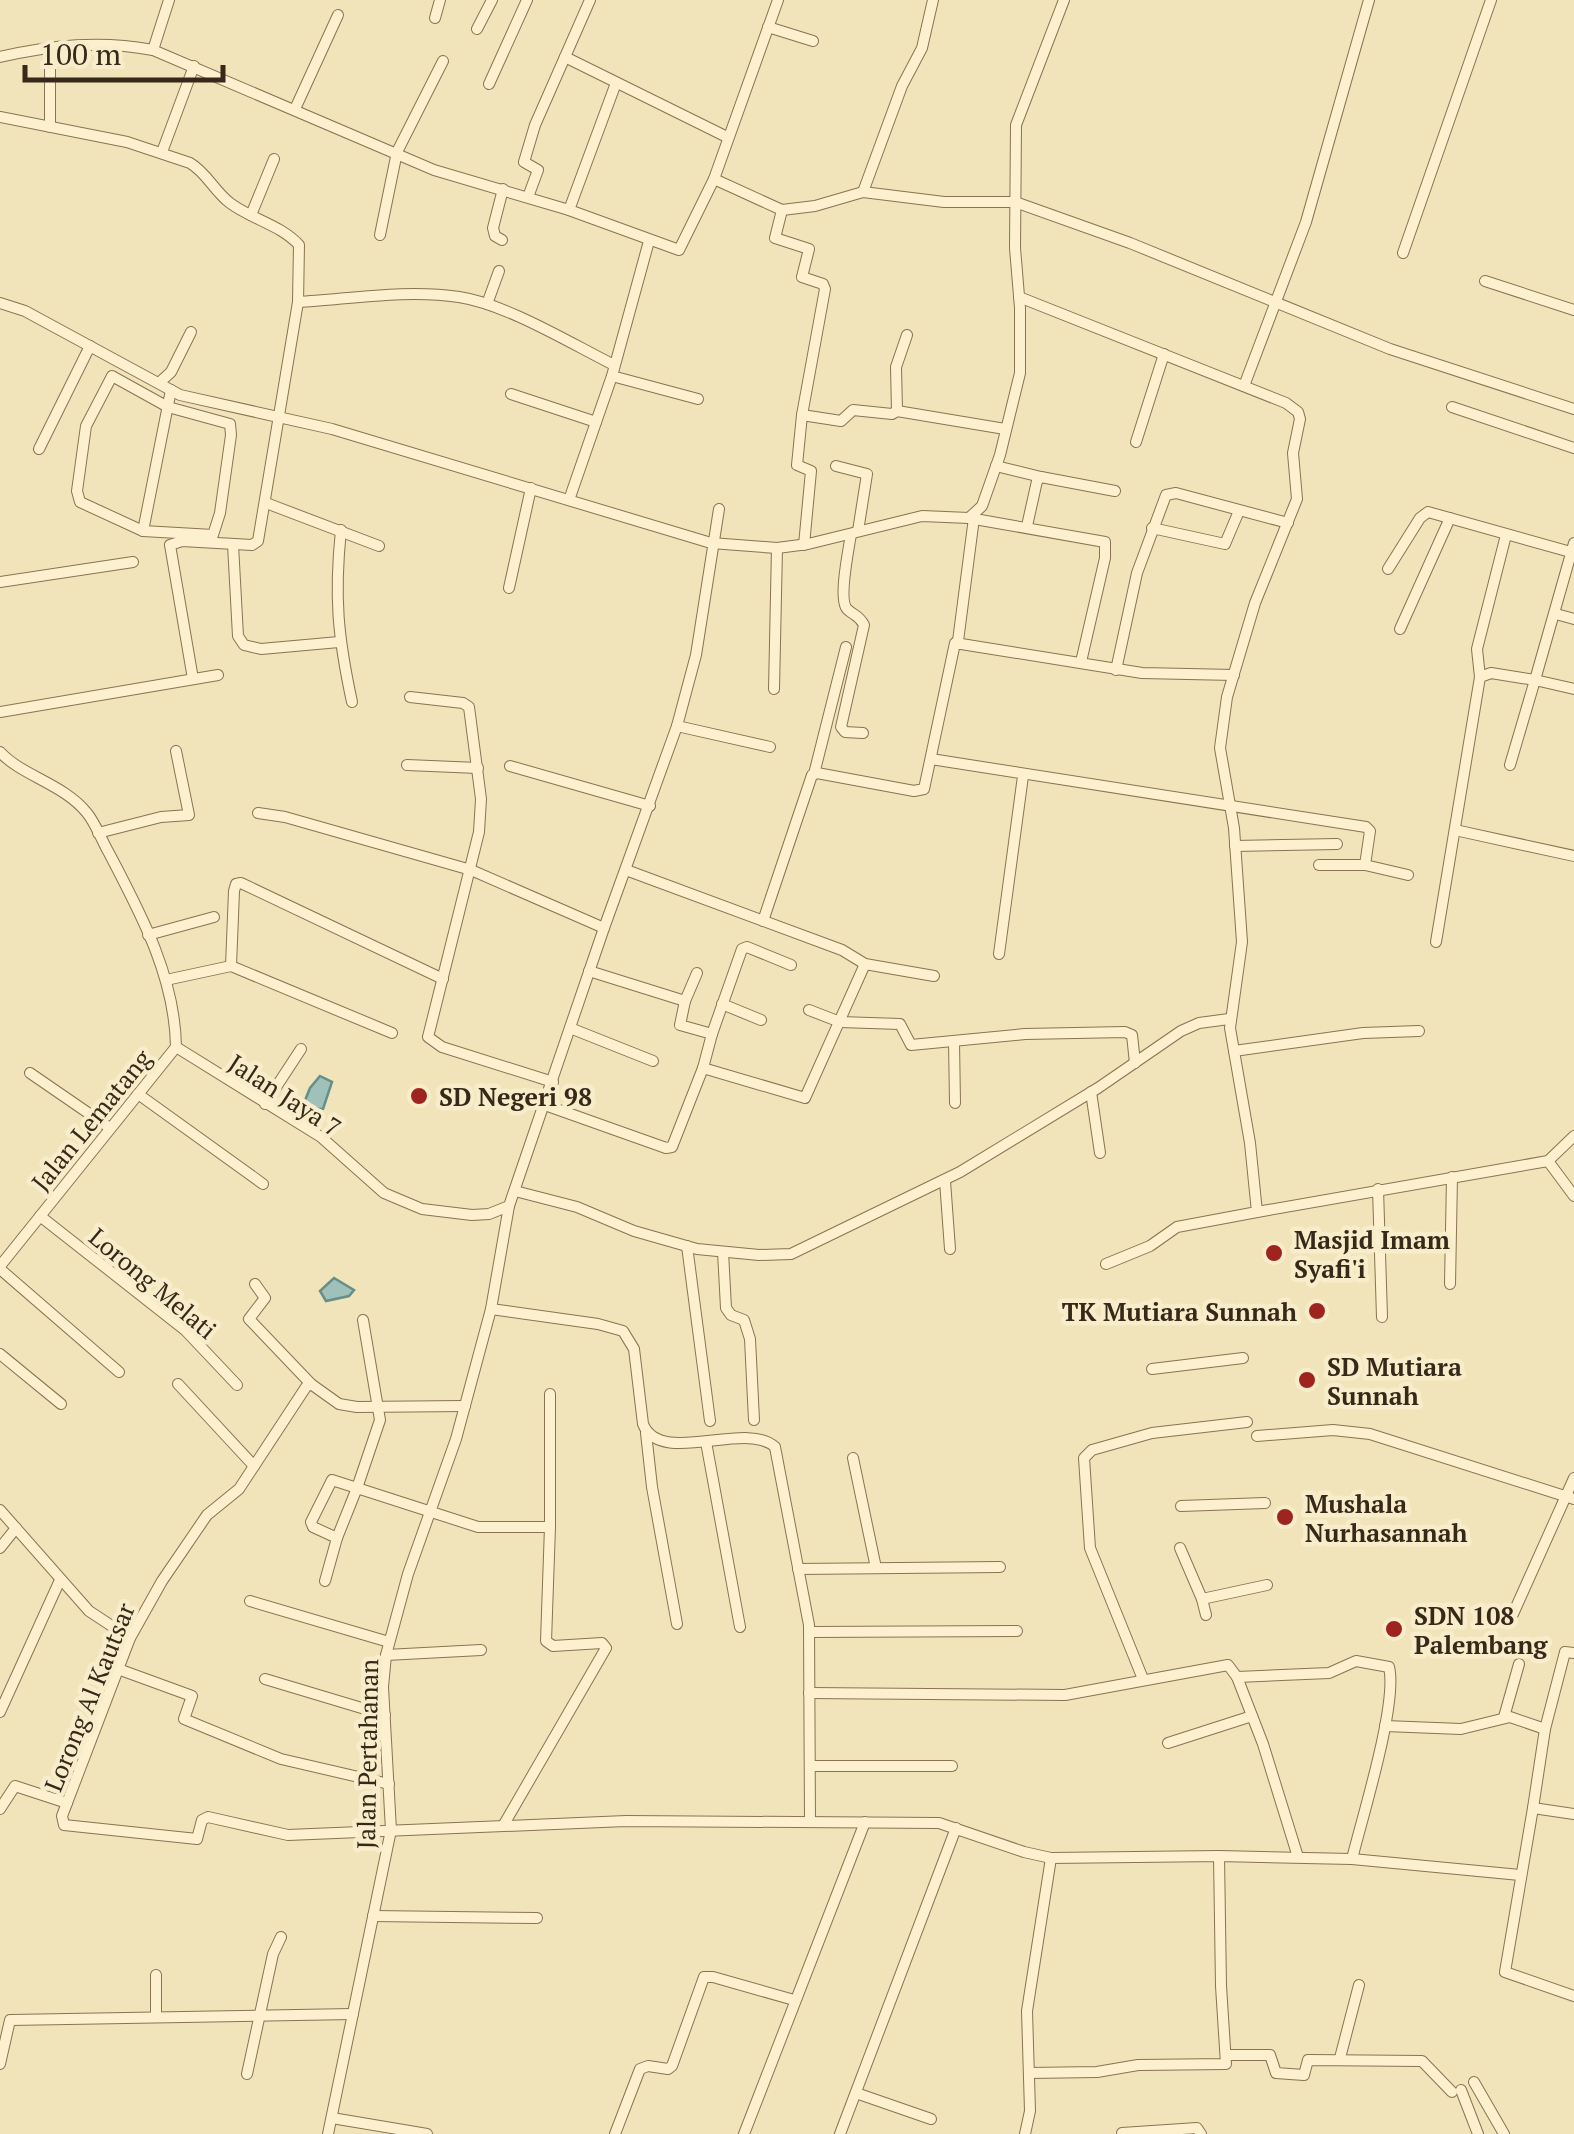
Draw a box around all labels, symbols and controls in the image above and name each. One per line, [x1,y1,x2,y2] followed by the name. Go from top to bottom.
[25,20,222,82] scale bar
[40,34,121,74] text: 100 m
[24,1042,159,1197] street label: Jalan Lematang
[222,1046,348,1144] street label: Jalan Jaya 7
[439,1080,592,1113] place label: SD Negeri 98
[408,1085,430,1107] marker: SD Negeri 98
[83,1220,223,1346] street label: Lorong Melati
[1294,1223,1450,1285] place label: Masjid Imam Syafi'i
[1263,1242,1285,1264] marker: Masjid Imam Syafi'i
[1062,1295,1297,1328] place label: TK Mutiara Sunnah
[1306,1300,1328,1322] marker: TK Mutiara Sunnah
[1327,1350,1462,1412] place label: SD Mutiara Sunnah
[1296,1369,1318,1391] marker: SD Mutiara Sunnah
[1305,1487,1468,1549] place label: Mushala Nurhasannah
[1274,1506,1296,1528] marker: Mushala Nurhasannah
[36,1597,142,1796] street label: Lorong Al Kautsar
[1414,1599,1548,1661] place label: SDN 108 Palembang
[1383,1618,1405,1640] marker: SDN 108 Palembang
[349,1659,385,1849] street label: Jalan Pertahanan

